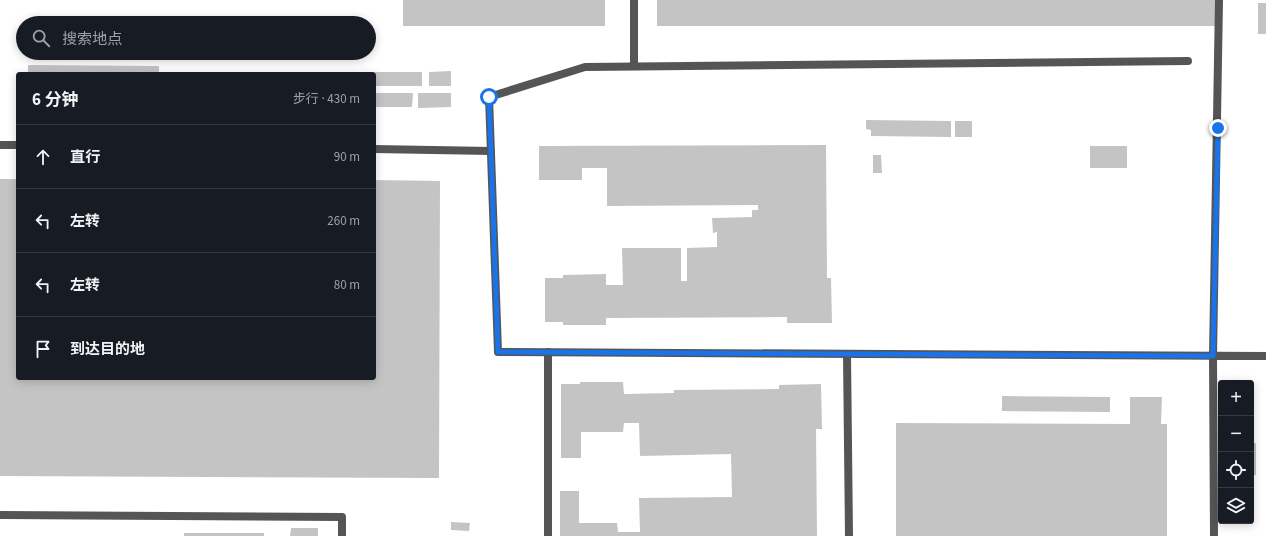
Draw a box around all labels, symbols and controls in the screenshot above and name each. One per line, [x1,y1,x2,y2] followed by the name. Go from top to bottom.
[16,16,376,60] search box
[30,27,52,49] icon: search
[62,29,122,50] text: 搜索地点
[32,88,78,112] text: 6 分钟
[480,88,498,106] route start
[293,90,360,108] text: 步行 · 430 m
[1209,119,1227,137] route end
[32,146,54,168] icon: ahead
[70,147,100,168] text: 直行
[334,148,360,166] text: 90 m
[32,210,54,232] icon: left
[70,211,100,232] text: 左转
[327,212,360,230] text: 260 m
[32,274,54,296] icon: left
[70,275,100,296] text: 左转
[334,276,360,294] text: 80 m
[32,338,54,360] icon: arrive
[70,339,145,360] text: 到达目的地
[1218,380,1254,524] map controls
[1218,380,1254,416] button: +
[1218,416,1254,452] button: −
[1218,452,1254,488] button: locate
[1218,488,1254,524] button: layers

